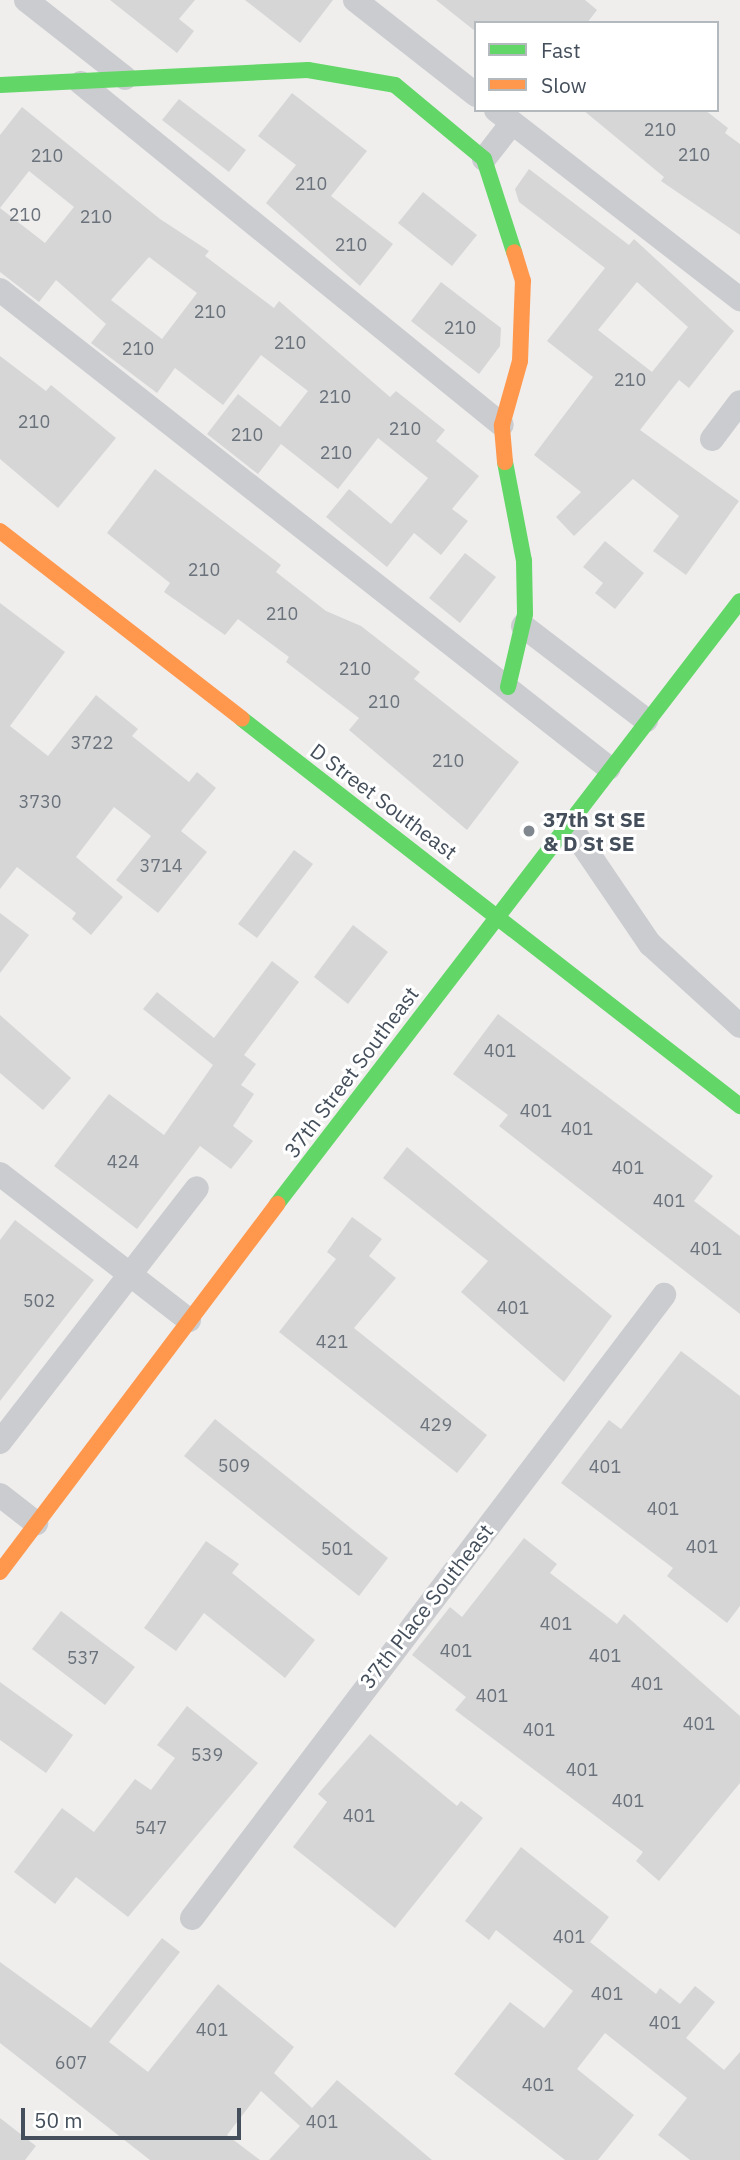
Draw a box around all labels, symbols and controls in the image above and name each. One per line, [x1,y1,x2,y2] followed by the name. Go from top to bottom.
[474,21,719,112] legend
[541,36,581,64] text: Fast
[541,71,587,99] text: Slow
[644,119,676,141] house number: 210
[678,144,710,166] house number: 210
[31,145,63,167] house number: 210
[295,173,327,195] house number: 210
[9,204,41,226] house number: 210
[80,206,112,228] house number: 210
[335,234,367,256] house number: 210
[194,301,226,323] house number: 210
[444,317,476,339] house number: 210
[274,332,306,354] house number: 210
[122,338,154,360] house number: 210
[614,369,646,391] house number: 210
[319,386,351,408] house number: 210
[18,411,50,433] house number: 210
[389,418,421,440] house number: 210
[231,424,263,446] house number: 210
[320,442,352,464] house number: 210
[188,559,220,581] house number: 210
[266,603,298,625] house number: 210
[339,658,371,680] house number: 210
[368,691,400,713] house number: 210
[70,732,114,754] house number: 3722
[306,738,462,864] street label: D Street Southeast
[432,750,464,772] house number: 210
[18,791,62,813] house number: 3730
[543,806,646,856] place label: 37th St SE & D St SE
[521,823,537,839] marker: 37th St SE & D St SE
[139,855,183,877] house number: 3714
[279,982,423,1162] street label: 37th Street Southeast
[484,1040,516,1062] house number: 401
[520,1100,552,1122] house number: 401
[561,1118,593,1140] house number: 401
[107,1151,139,1173] house number: 424
[612,1157,644,1179] house number: 401
[653,1190,685,1212] house number: 401
[690,1238,722,1260] house number: 401
[23,1290,55,1312] house number: 502
[497,1297,529,1319] house number: 401
[316,1331,348,1353] house number: 421
[420,1414,452,1436] house number: 429
[218,1455,250,1477] house number: 509
[589,1456,621,1478] house number: 401
[647,1498,679,1520] house number: 401
[354,1519,498,1693] street label: 37th Place Southeast
[686,1536,718,1558] house number: 401
[321,1538,353,1560] house number: 501
[540,1613,572,1635] house number: 401
[440,1640,472,1662] house number: 401
[589,1645,621,1667] house number: 401
[67,1647,99,1669] house number: 537
[631,1673,663,1695] house number: 401
[476,1685,508,1707] house number: 401
[683,1713,715,1735] house number: 401
[523,1719,555,1741] house number: 401
[191,1744,223,1766] house number: 539
[566,1759,598,1781] house number: 401
[612,1790,644,1812] house number: 401
[343,1805,375,1827] house number: 401
[135,1817,167,1839] house number: 547
[553,1926,585,1948] house number: 401
[591,1983,623,2005] house number: 401
[649,2012,681,2034] house number: 401
[196,2019,228,2041] house number: 401
[55,2052,87,2074] house number: 607
[522,2074,554,2096] house number: 401
[24,2094,245,2138] scale bar
[34,2106,83,2134] text: 50 m
[306,2111,338,2133] house number: 401

